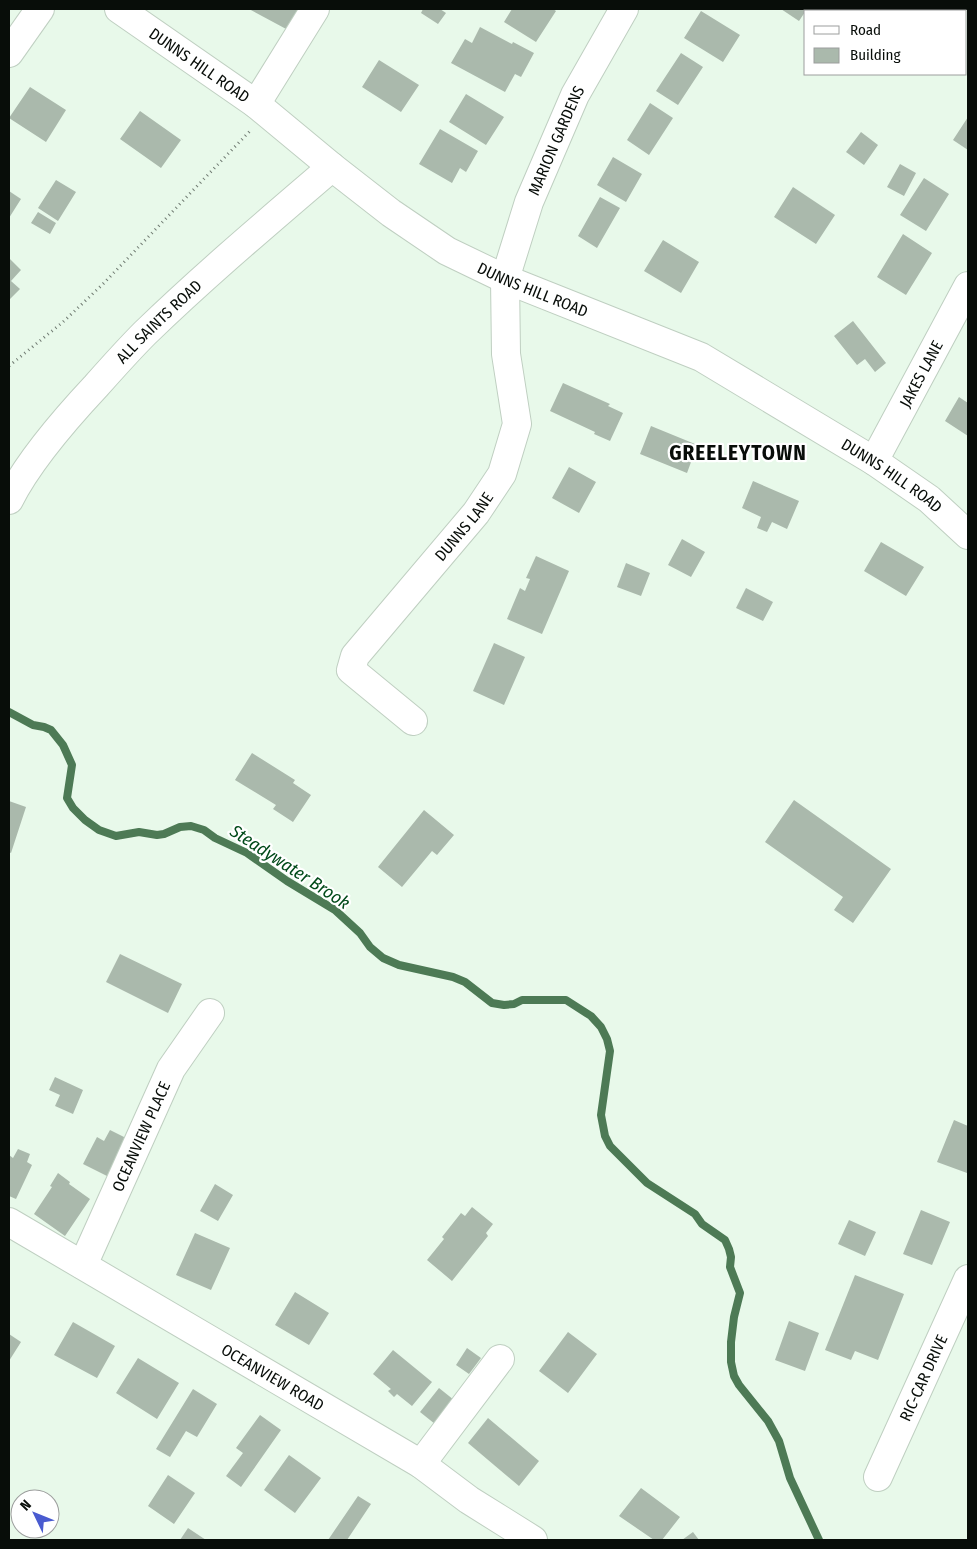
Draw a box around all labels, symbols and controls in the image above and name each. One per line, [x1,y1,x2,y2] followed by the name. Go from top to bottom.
[804,10,967,75] legend
[850,21,881,39] text: Road
[146,23,253,106] street label: DUNNS HILL ROAD
[850,46,901,64] text: Building
[524,82,588,198] street label: MARION GARDENS
[475,258,591,321] street label: DUNNS HILL ROAD
[112,276,205,367] street label: ALL SAINTS ROAD
[895,337,947,410] street label: JAKES LANE
[838,434,946,516] street label: DUNNS HILL ROAD
[669,440,807,466] district label: GREELEYTOWN
[430,488,497,565] street label: DUNNS LANE
[225,820,354,914] water label: Steadywater Brook
[108,1078,174,1194] street label: OCEANVIEW PLACE
[895,1332,951,1424] street label: RIC-CAR DRIVE
[218,1339,328,1414] street label: OCEANVIEW ROAD
[10,1489,60,1539] north arrow
[17,1497,35,1514] text: N

